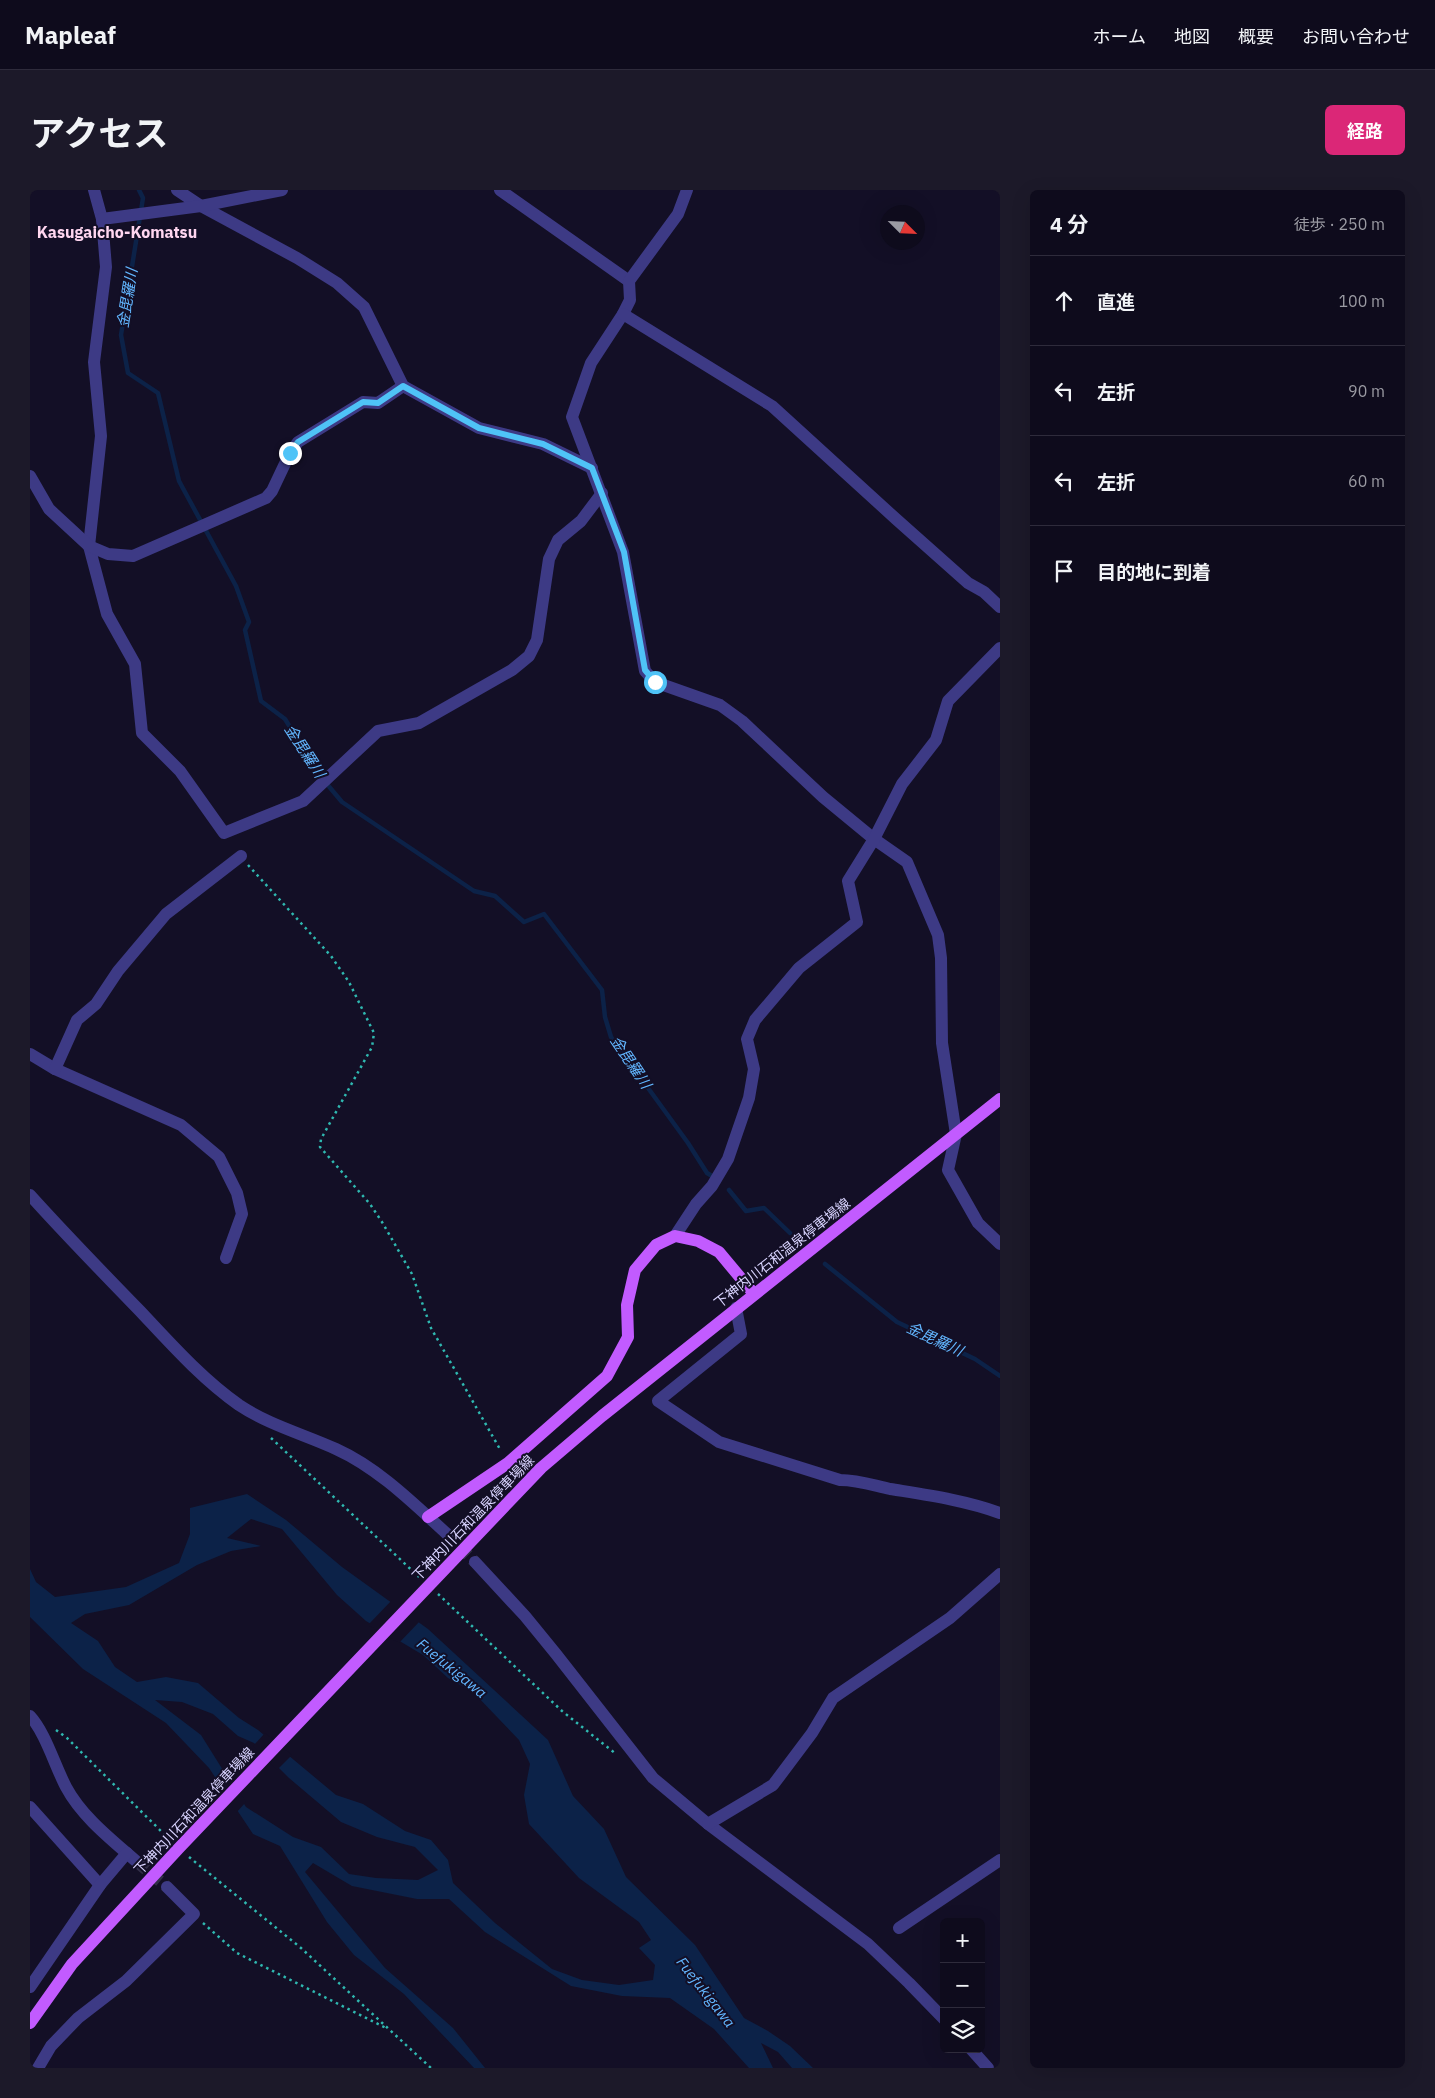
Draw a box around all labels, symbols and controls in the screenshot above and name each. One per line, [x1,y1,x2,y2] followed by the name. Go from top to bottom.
[25,19,116,51] text: Mapleaf
[1093,25,1146,48] text: ホーム
[1174,25,1210,48] text: 地図
[1238,25,1274,48] text: 概要
[1302,25,1410,48] text: お問い合わせ
[1325,105,1405,155] button: 経路
[30,110,168,156] text: アクセス
[880,205,925,250] north arrow
[1050,210,1089,238] text: 4 分
[1294,214,1385,234] text: 徒歩 · 250 m
[37,222,197,242] district label: Kasugaicho-Komatsu
[113,265,141,329] water label: 金毘羅川
[1050,287,1078,315] icon: ahead
[1097,290,1135,314] text: 直進
[1338,291,1385,311] text: 100 m
[1050,377,1078,405] icon: left
[1097,380,1135,404] text: 左折
[1348,381,1385,401] text: 90 m
[279,442,302,465] route end
[1050,467,1078,495] icon: left
[1097,470,1135,494] text: 左折
[1348,471,1385,491] text: 60 m
[1050,557,1078,585] icon: arrive
[1097,560,1211,584] text: 目的地に到着
[644,671,667,694] route start
[281,721,330,783] water label: 金毘羅川
[606,1032,657,1094] water label: 金毘羅川
[710,1194,854,1312] street label: 下神内川石和温泉停車場線
[904,1318,968,1361] water label: 金毘羅川
[408,1451,538,1585] street label: 下神内川石和温泉停車場線
[413,1634,491,1702] water label: Fuefukigawa
[130,1743,258,1879] street label: 下神内川石和温泉停車場線
[940,1918,985,2053] map controls
[940,1918,985,1963] button: +
[672,1953,740,2031] water label: Fuefukigawa
[940,1963,985,2008] button: −
[940,2008,985,2053] button: layers

